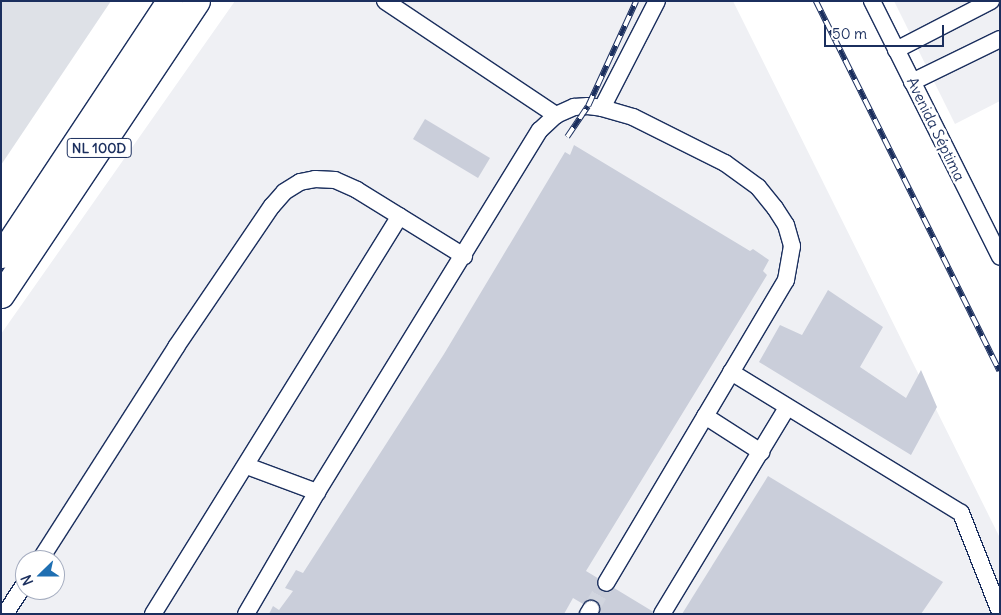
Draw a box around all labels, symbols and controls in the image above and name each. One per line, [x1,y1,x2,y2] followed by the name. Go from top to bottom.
[826,15,946,47] scale bar
[832,24,867,43] text: 50 m
[903,74,969,184] street label: Avenida Séptima
[66,136,132,160] road number: NL 100D
[15,550,65,600] north arrow
[17,572,37,588] text: N

